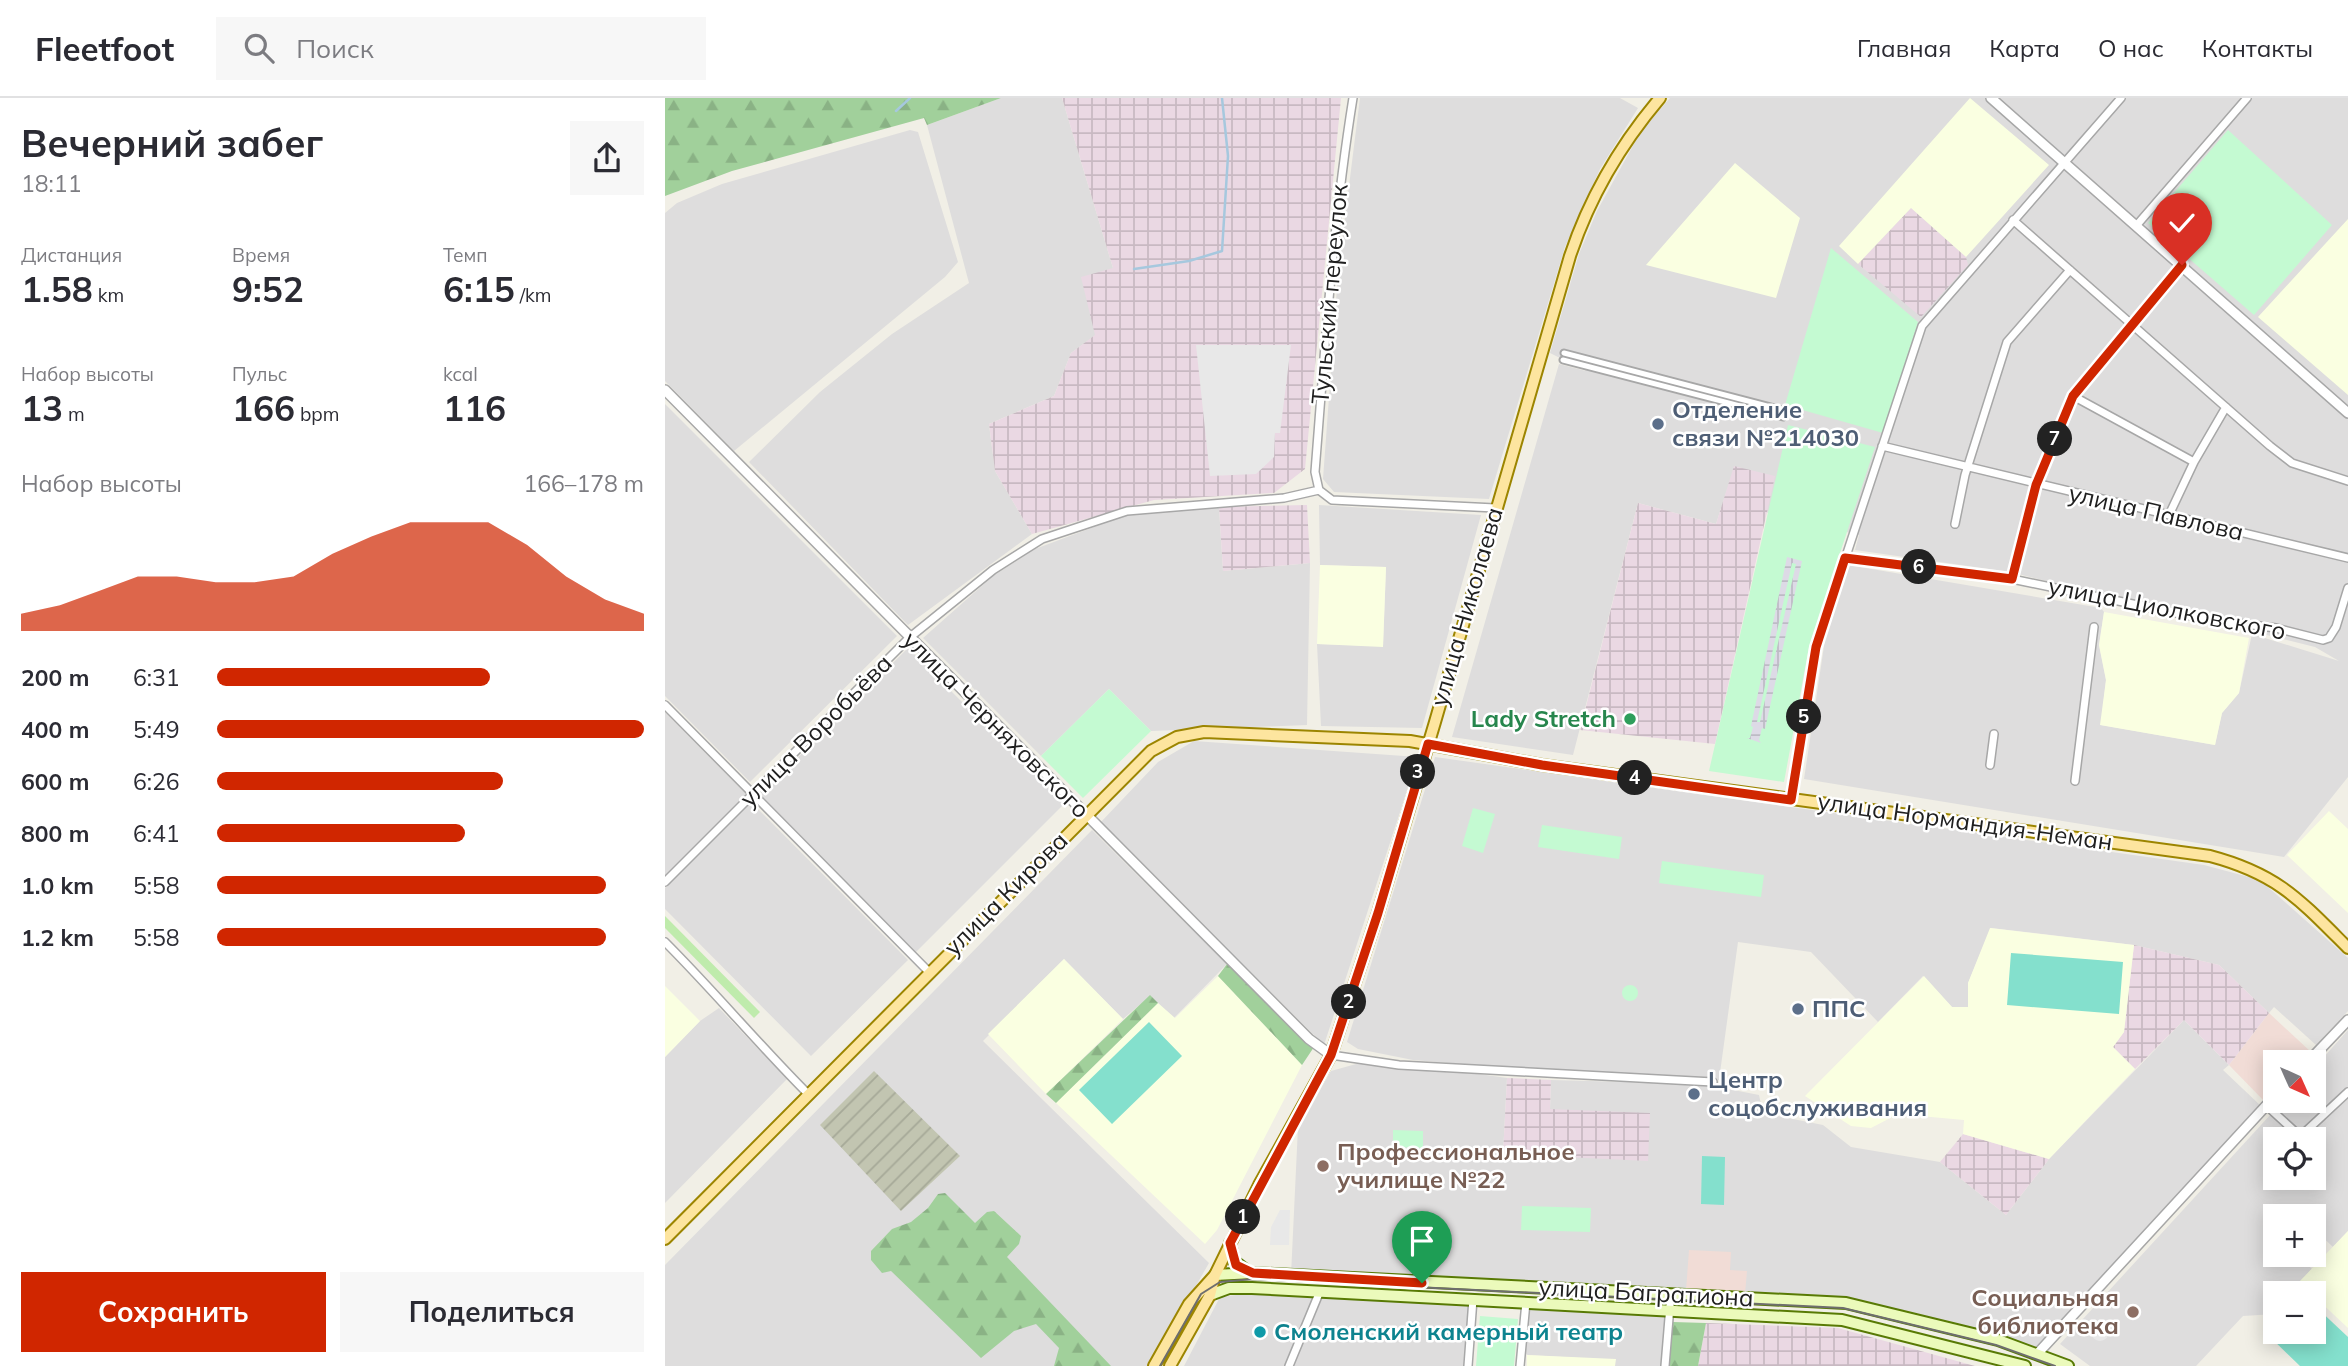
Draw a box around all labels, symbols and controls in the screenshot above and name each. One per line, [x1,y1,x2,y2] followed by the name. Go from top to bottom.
[216,17,706,80] search box
[35,28,174,69] text: Fleetfoot
[240,29,278,67] icon: search
[296,32,374,65] text: Поиск
[1857,33,1951,63] text: Главная
[1989,33,2060,63] text: Карта
[2098,33,2164,63] text: О нас
[2202,33,2313,63] text: Контакты
[21,119,323,167] text: Вечерний забег
[570,121,644,195] button: share
[21,169,81,198] text: 18:11
[1304,183,1354,405] street label: Тульский переулок
[2152,193,2212,265] pin
[2163,204,2201,242] icon: check
[21,243,122,267] text: Дистанция
[232,243,290,267] text: Время
[443,243,488,267] text: Темп
[21,267,93,311] text: 1.58
[232,267,304,311] text: 9:52
[443,267,515,311] text: 6:15
[93,283,124,307] text: km
[515,283,552,307] text: /km
[21,362,154,386] text: Набор высоты
[232,362,287,386] text: Пульс
[443,362,478,386] text: kcal
[21,386,63,430] text: 13
[232,386,295,430] text: 166
[443,386,506,430] text: 116
[1672,394,1859,452] place label: Отделение связи №214030
[63,402,85,426] text: m
[295,402,339,426] text: bpm
[1650,416,1666,432] marker: Отделение связи №214030
[2037,422,2073,456] pin: 7
[2049,426,2060,450] text: 7
[21,469,182,498] text: Набор высоты
[523,469,644,498] text: 166–178 m
[2066,477,2247,547] street label: улица Павлова
[1423,504,1509,710] street label: улица Николаева
[1901,550,1937,584] pin: 6
[1913,554,1924,578] text: 6
[2046,570,2289,646] street label: улица Циолковского
[897,625,1096,824] street label: улица Черняховского
[733,648,898,813] street label: улица Воробьёва
[21,663,89,692] text: 200 m
[133,663,180,692] text: 6:31
[1787,700,1821,734] pin: 5
[1471,703,1616,733] place label: Lady Stretch
[1798,704,1809,728] text: 5
[1622,711,1638,727] marker: Lady Stretch
[21,715,89,744] text: 400 m
[133,715,180,744] text: 5:49
[1401,754,1435,790] pin: 3
[1412,759,1423,783] text: 3
[1618,760,1653,796] pin: 4
[1629,765,1640,789] text: 4
[21,767,89,796] text: 600 m
[133,767,180,796] text: 6:26
[1816,785,2115,857] street label: улица Нормандия-Неман
[21,819,89,848] text: 800 m
[133,819,180,848] text: 6:41
[937,825,1073,961] street label: улица Кирова
[21,871,94,900] text: 1.0 km
[133,871,180,900] text: 5:58
[21,923,94,952] text: 1.2 km
[133,923,180,952] text: 5:58
[1331,984,1367,1020] pin: 2
[1343,989,1354,1013] text: 2
[1812,993,1866,1023] place label: ППС
[1790,1001,1806,1017] marker: ППС
[2263,1050,2326,1113] north arrow
[2263,1050,2326,1344] map controls
[1708,1064,1927,1122] place label: Центр соцобслуживания
[1686,1086,1702,1102] marker: Центр соцобслуживания
[2263,1127,2326,1190] button: locate
[1337,1136,1575,1194] place label: Профессиональное училище №22
[1315,1158,1331,1174] marker: Профессиональное училище №22
[1225,1200,1261,1234] pin: 1
[1237,1204,1248,1228] text: 1
[2263,1204,2326,1267] button: +
[1392,1211,1452,1283] pin
[1403,1222,1441,1260] icon: arrive
[1538,1271,1754,1313] street label: улица Багратиона
[21,1272,326,1352] button: Сохранить
[340,1272,644,1352] button: Поделиться
[2263,1281,2326,1344] button: −
[1971,1282,2119,1340] place label: Социальная библиотека
[2125,1304,2141,1320] marker: Социальная библиотека
[1274,1316,1623,1346] place label: Смоленский камерный театр
[1252,1324,1268,1340] marker: Смоленский камерный театр

